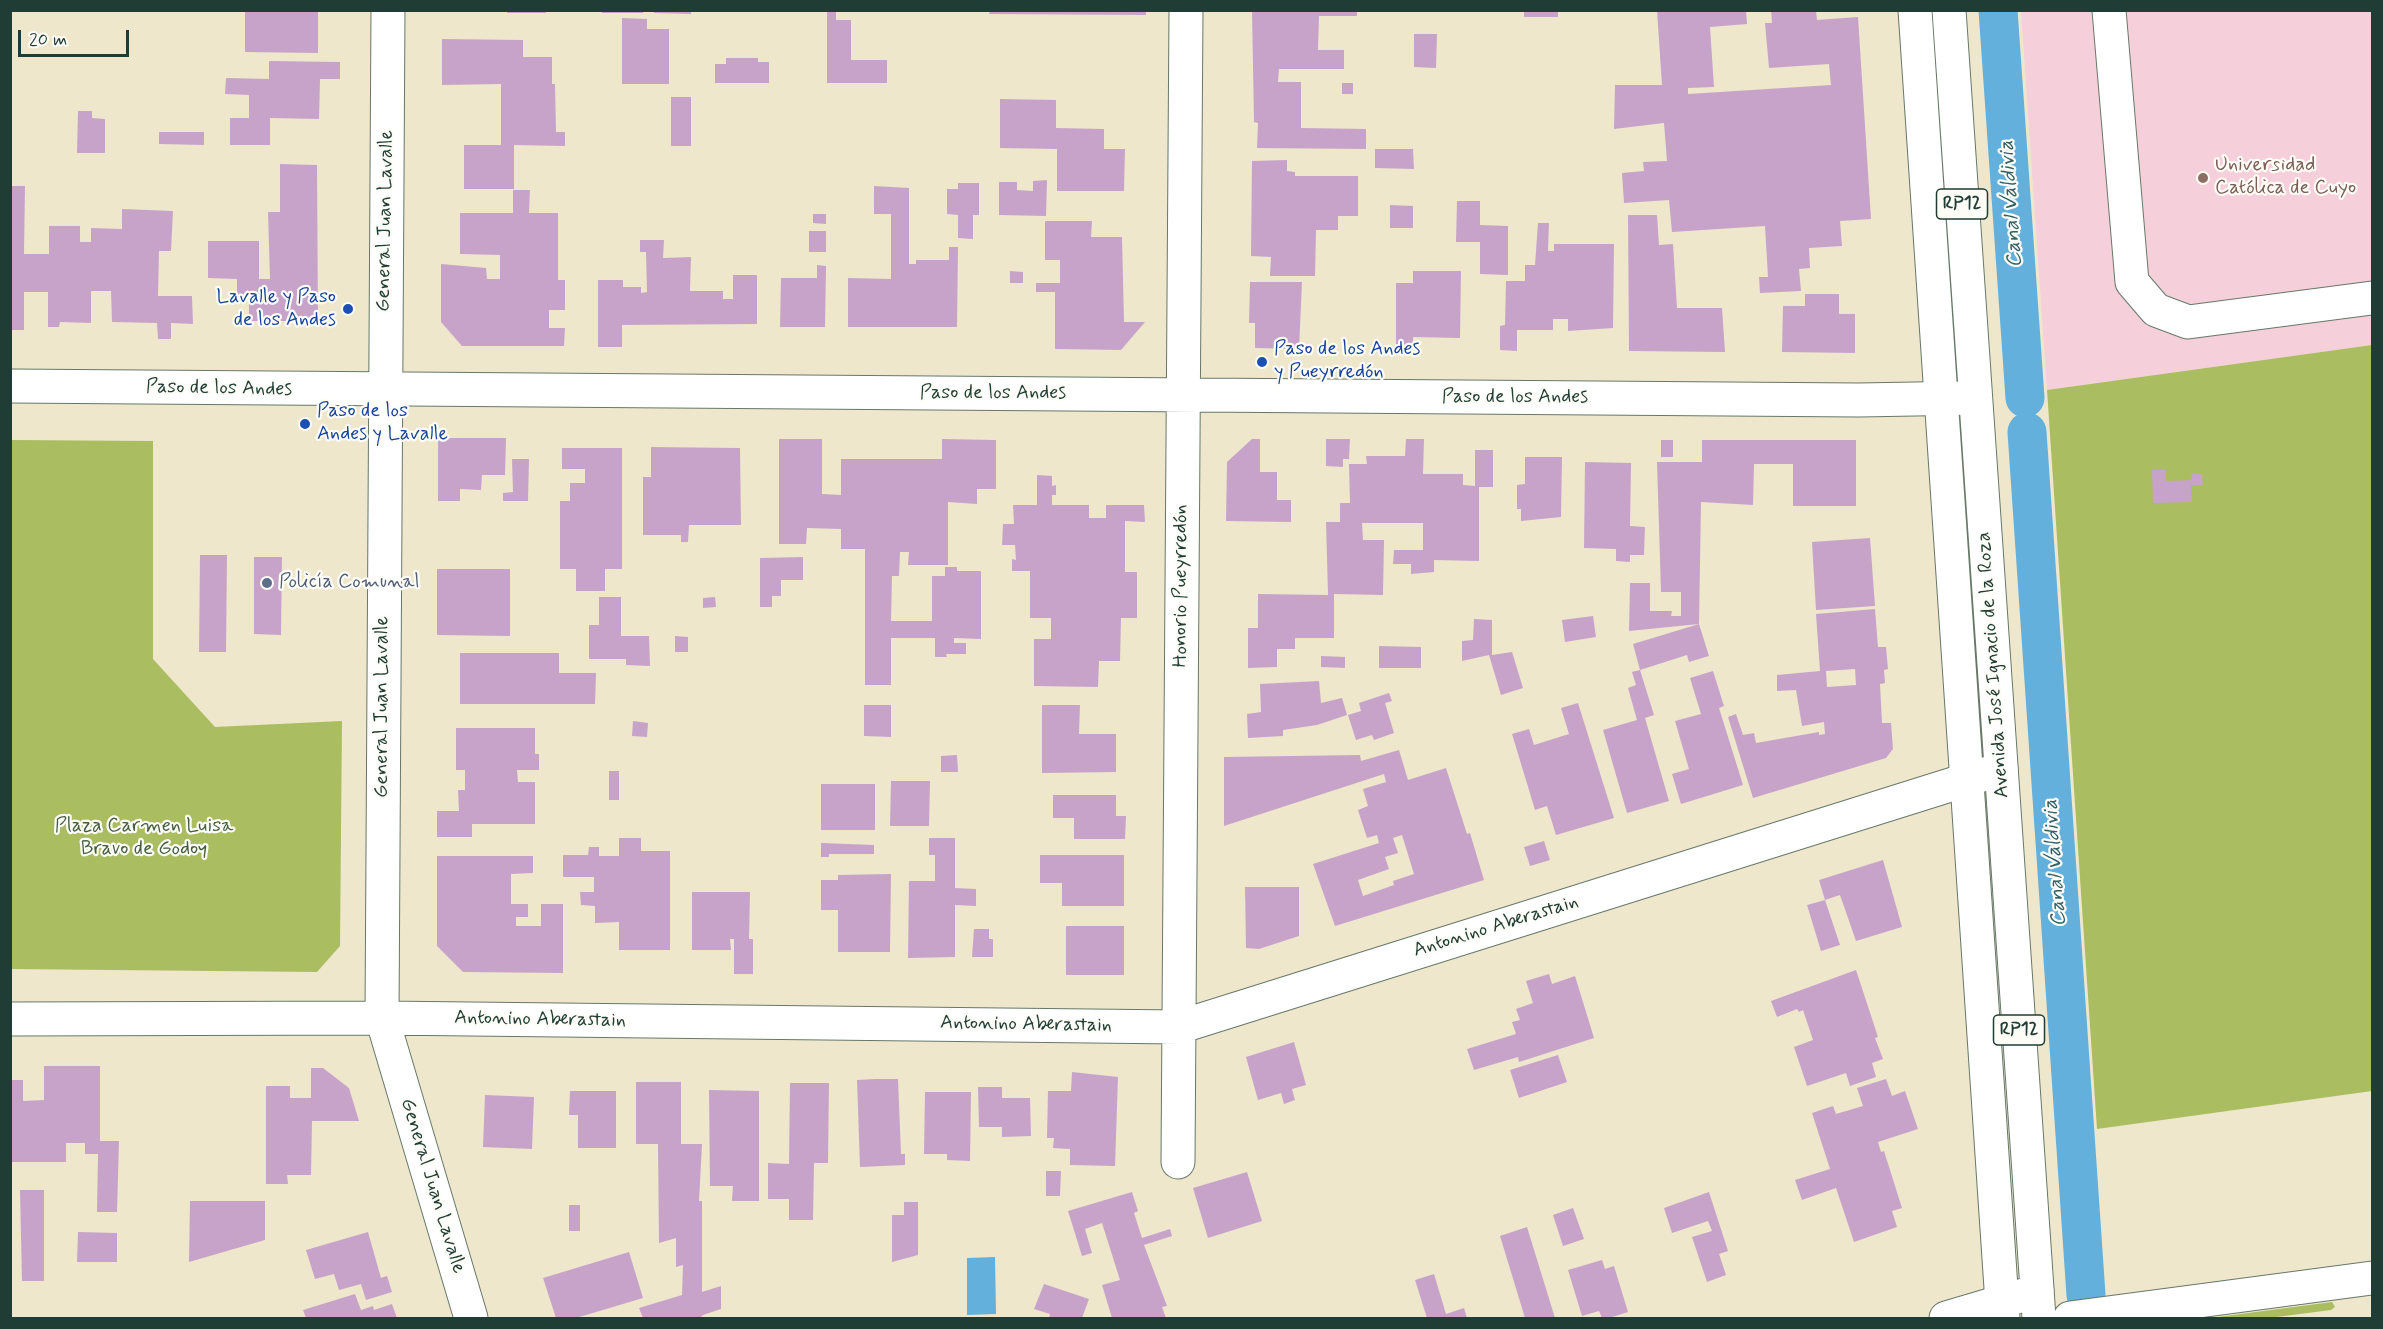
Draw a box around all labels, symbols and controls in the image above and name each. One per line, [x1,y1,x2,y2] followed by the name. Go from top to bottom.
[21,18,132,56] scale bar
[29,28,67,52] text: 20 m
[372,130,400,312] street label: General Juan Lavalle
[1995,139,2029,269] water label: Canal Valdivia
[2215,154,2356,201] place label: Universidad Católica de Cuyo
[2196,171,2210,185] marker: Universidad Católica de Cuyo
[1936,189,1988,219] road number: RP12
[217,286,336,333] place label: Lavalle y Paso de los Andes
[341,302,355,316] marker: Lavalle y Paso de los Andes
[1274,338,1420,385] place label: Paso de los Andes y Pueyrredón
[1255,355,1269,369] marker: Paso de los Andes y Pueyrredón
[146,376,292,402] street label: Paso de los Andes
[920,382,1066,406] street label: Paso de los Andes
[1442,386,1588,410] street label: Paso de los Andes
[317,400,448,447] place label: Paso de los Andes y Lavalle
[298,417,312,431] marker: Paso de los Andes y Lavalle
[1170,504,1194,668] street label: Honorio Pueyrredón
[1973,531,2015,799] street label: Avenida José Ignacio de la Roza
[279,571,419,595] place label: Policía Comunal
[260,576,274,590] marker: Policía Comunal
[371,616,395,798] street label: General Juan Lavalle
[2039,798,2073,928] water label: Canal Valdivia
[55,815,233,862] park label: Plaza Carmen Luisa Bravo de Godoy
[1410,890,1582,964] street label: Antonino Aberastain
[454,1007,626,1033] street label: Antonino Aberastain
[940,1012,1112,1038] street label: Antonino Aberastain
[1994,1015,2044,1045] road number: RP12
[394,1096,470,1276] street label: General Juan Lavalle

